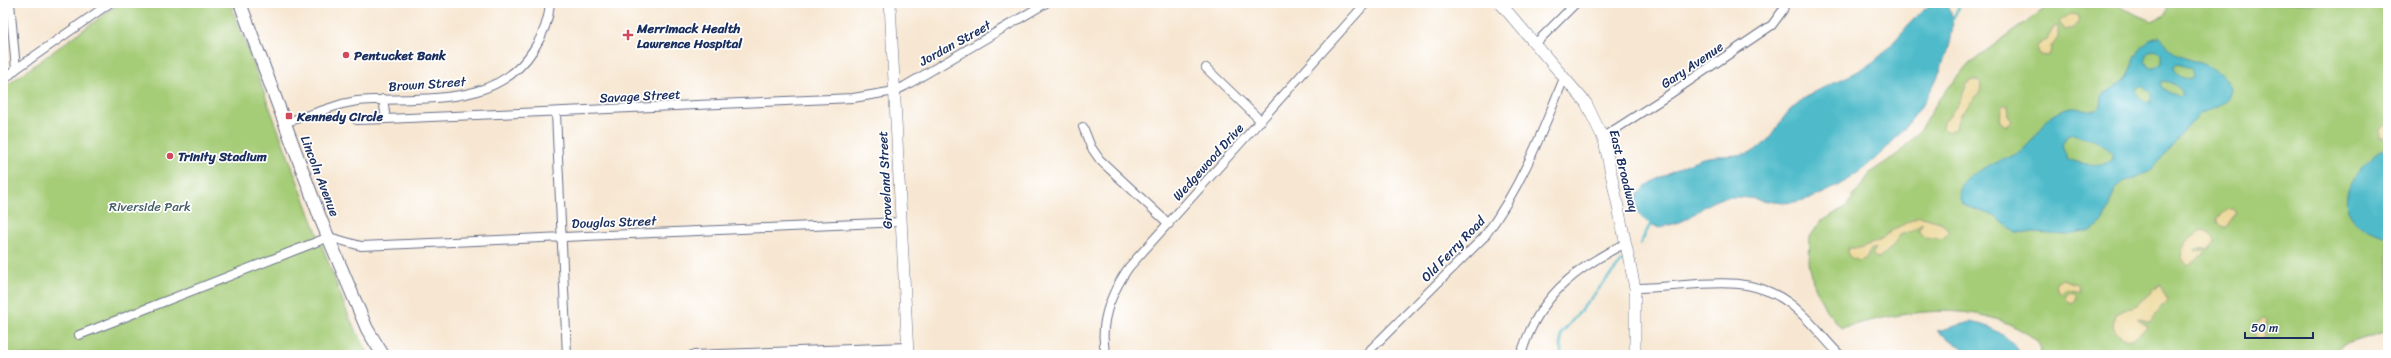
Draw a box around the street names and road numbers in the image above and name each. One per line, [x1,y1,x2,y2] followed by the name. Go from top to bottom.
[914,13,996,73] street label: Jordan Street
[1656,35,1729,95] street label: Gary Avenue
[388,70,467,98] street label: Brown Street
[599,82,681,110] street label: Savage Street
[1167,118,1249,206] street label: Wedgewood Drive
[1603,127,1645,215] street label: East Broadway
[871,130,899,230] street label: Groveland Street
[294,132,346,220] street label: Lincoln Avenue
[571,209,657,235] street label: Douglas Street
[1415,210,1492,287] street label: Old Ferry Road

